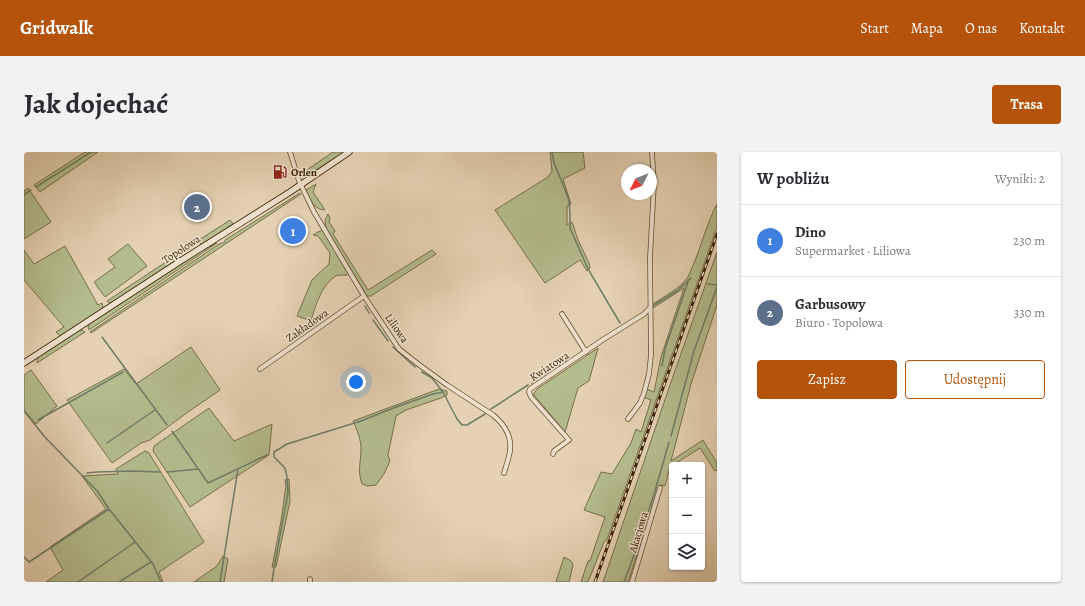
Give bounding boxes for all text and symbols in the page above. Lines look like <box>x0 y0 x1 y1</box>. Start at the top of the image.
text: Gridwalk <box>20 15 93 41</box>
text: Start <box>860 19 889 38</box>
text: Mapa <box>911 19 943 38</box>
text: O nas <box>965 19 997 38</box>
text: Kontakt <box>1019 19 1065 38</box>
text: Jak dojechać <box>24 85 168 123</box>
button: Trasa <box>992 85 1061 124</box>
fuel station icon: Orlen <box>272 164 288 180</box>
north arrow <box>621 164 657 200</box>
place label: Orlen <box>291 165 317 180</box>
text: W pobliżu <box>757 167 829 190</box>
text: Wyniki: 2 <box>995 170 1045 187</box>
pin: 2 <box>184 192 210 222</box>
pin: 1 <box>280 216 306 246</box>
text: Dino <box>795 222 826 242</box>
street label: Topolowa <box>159 231 204 267</box>
text: 1 <box>768 232 772 249</box>
text: 230 m <box>1013 232 1045 249</box>
text: Supermarket · Liliowa <box>795 242 911 259</box>
text: Garbusowy <box>795 294 866 314</box>
text: 2 <box>767 304 773 321</box>
text: 330 m <box>1014 304 1045 321</box>
street label: Zakładowa <box>283 305 332 346</box>
street label: Liliowa <box>381 311 413 347</box>
text: Biuro · Topolowa <box>795 314 883 331</box>
street label: Kwiatowa <box>527 348 573 385</box>
button: Zapisz <box>757 360 897 399</box>
button: Udostępnij <box>905 360 1045 399</box>
your location <box>346 372 366 392</box>
map controls <box>669 462 705 570</box>
button: + <box>669 462 705 498</box>
button: − <box>669 498 705 534</box>
street label: Akacjowa <box>625 509 652 555</box>
button: layers <box>669 534 705 570</box>

